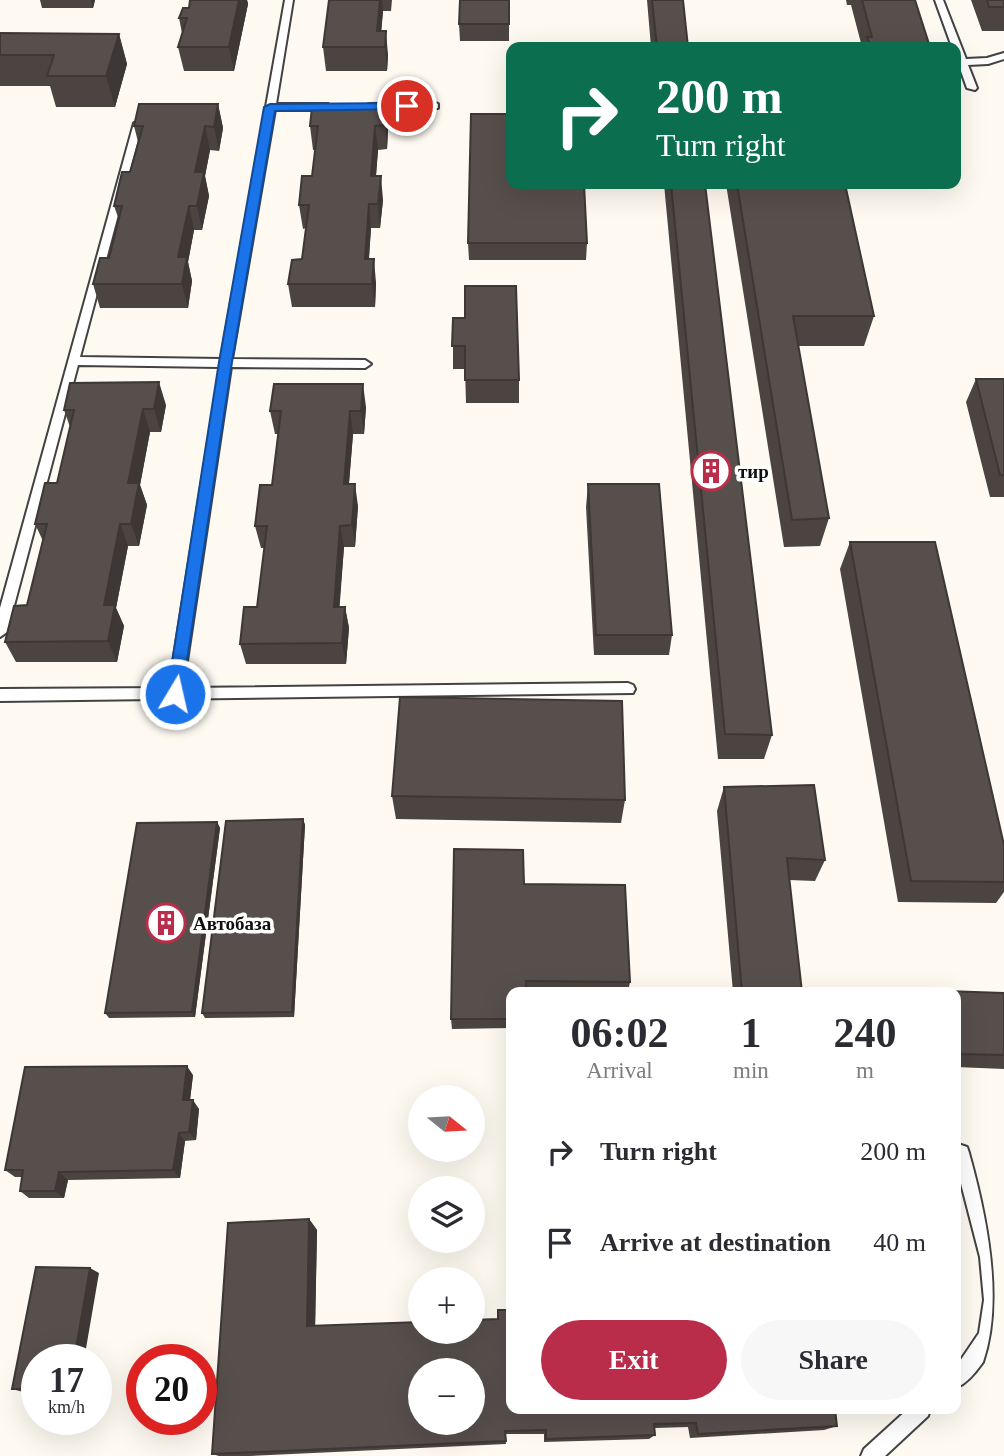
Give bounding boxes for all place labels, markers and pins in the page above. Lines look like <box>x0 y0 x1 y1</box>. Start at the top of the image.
pin <box>377 76 437 136</box>
building icon: тир <box>690 450 732 492</box>
place label: тир <box>738 461 769 482</box>
building icon: Автобаза <box>145 902 187 944</box>
place label: Автобаза <box>193 913 272 934</box>

